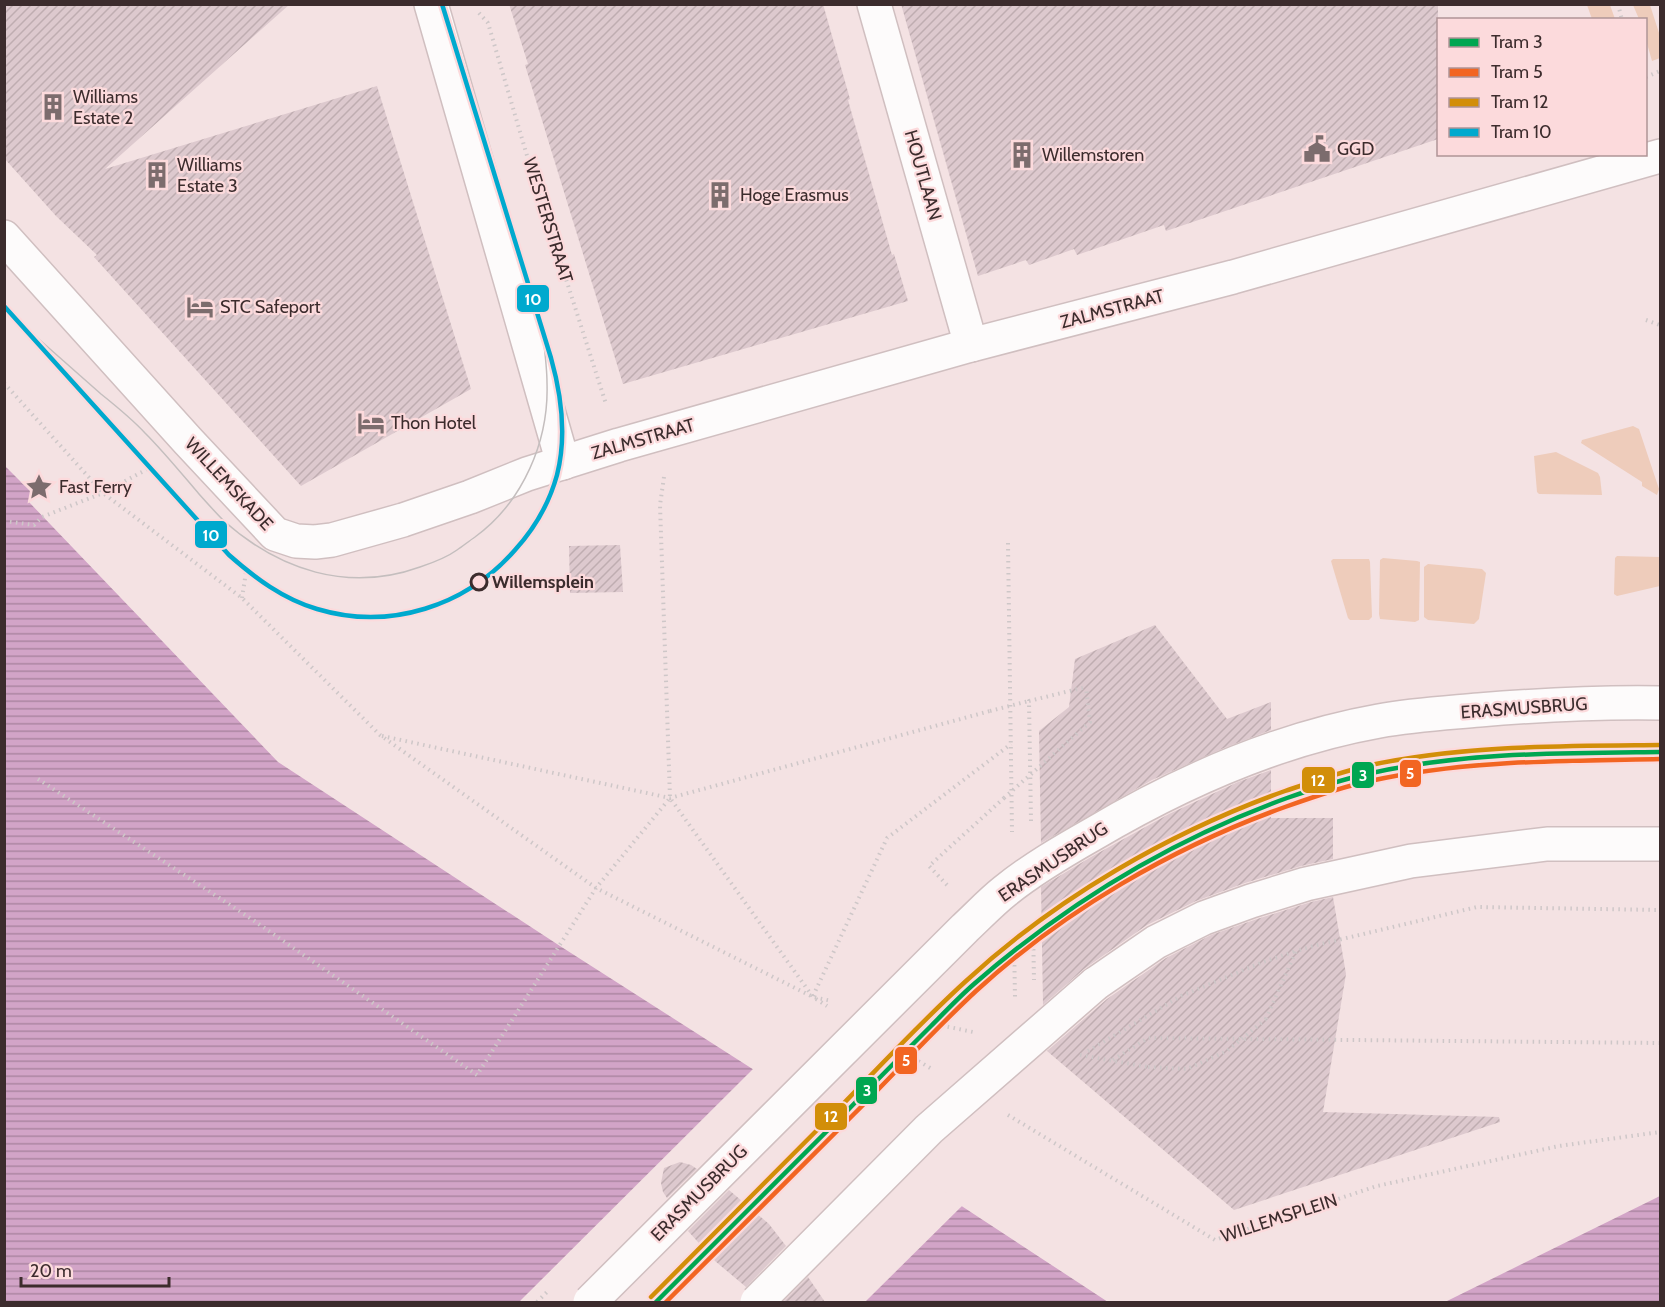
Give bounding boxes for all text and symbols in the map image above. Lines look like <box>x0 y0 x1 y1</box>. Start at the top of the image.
legend <box>1437 18 1647 156</box>
text: Tram 3 <box>1491 31 1543 53</box>
text: Tram 5 <box>1491 61 1543 83</box>
place label: Williams Estate 2 <box>73 86 138 129</box>
text: Tram 12 <box>1491 91 1548 113</box>
building icon: Williams Estate 2 <box>38 92 68 122</box>
text: Tram 10 <box>1491 121 1551 143</box>
street label: HOUTLAAN <box>900 127 946 223</box>
public building icon: GGD <box>1302 134 1332 164</box>
place label: GGD <box>1337 138 1374 160</box>
building icon: Willemstoren <box>1007 140 1037 170</box>
place label: Willemstoren <box>1042 144 1144 166</box>
place label: Williams Estate 3 <box>177 154 242 197</box>
street label: WESTERSTRAAT <box>519 155 578 286</box>
building icon: Williams Estate 3 <box>142 160 172 190</box>
building icon: Hoge Erasmus <box>705 180 735 210</box>
place label: Hoge Erasmus <box>740 184 849 206</box>
line badge: 10 <box>516 284 550 313</box>
street label: ZALMSTRAAT <box>1058 285 1167 333</box>
text: 10 <box>524 290 542 309</box>
hotel icon: STC Safeport <box>185 292 215 322</box>
place label: STC Safeport <box>220 296 321 318</box>
hotel icon: Thon Hotel <box>356 408 386 438</box>
place label: Thon Hotel <box>391 412 477 434</box>
street label: ZALMSTRAAT <box>589 414 698 464</box>
street label: WILLEMSKADE <box>180 433 278 535</box>
place icon: Fast Ferry <box>24 472 54 502</box>
place label: Fast Ferry <box>59 476 132 498</box>
line badge: 10 <box>194 520 228 549</box>
text: 10 <box>202 526 220 545</box>
place label: Willemsplein <box>492 571 594 593</box>
marker: Willemsplein <box>470 573 488 591</box>
street label: ERASMUSBRUG <box>1460 693 1588 723</box>
line badge: 5 <box>1399 759 1422 788</box>
line badge: 3 <box>1351 761 1375 789</box>
text: 5 <box>1406 764 1414 783</box>
line badge: 12 <box>1301 766 1336 794</box>
text: 3 <box>1359 766 1367 785</box>
text: 12 <box>1311 771 1325 790</box>
street label: ERASMUSBRUG <box>994 817 1112 907</box>
line badge: 5 <box>894 1046 918 1075</box>
text: 5 <box>902 1051 910 1070</box>
line badge: 3 <box>855 1076 878 1105</box>
text: 3 <box>863 1081 871 1100</box>
line badge: 12 <box>814 1102 848 1131</box>
text: 12 <box>824 1107 838 1126</box>
street label: ERASMUSBRUG <box>646 1140 752 1246</box>
street label: WILLEMSPLEIN <box>1218 1189 1340 1247</box>
scale bar <box>21 1250 170 1288</box>
text: 20 m <box>30 1260 72 1282</box>

